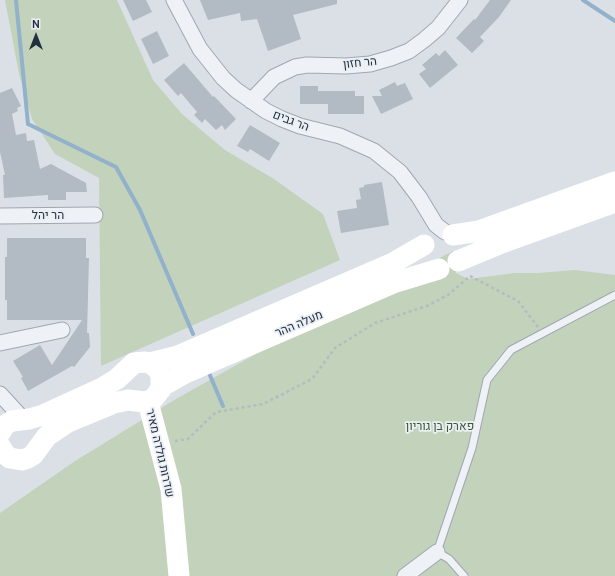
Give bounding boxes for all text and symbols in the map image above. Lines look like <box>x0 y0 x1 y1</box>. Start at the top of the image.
north arrow <box>16 16 56 56</box>
text: N <box>32 17 40 31</box>
street label: הר חזון <box>342 54 378 72</box>
street label: הר גבים <box>271 107 311 135</box>
street label: הר יהל <box>32 208 64 222</box>
street label: מעלה ההר <box>273 308 325 340</box>
street label: שדרות גולדה מאיר <box>143 407 177 499</box>
park label: פארק בן גוריון <box>406 419 474 433</box>

